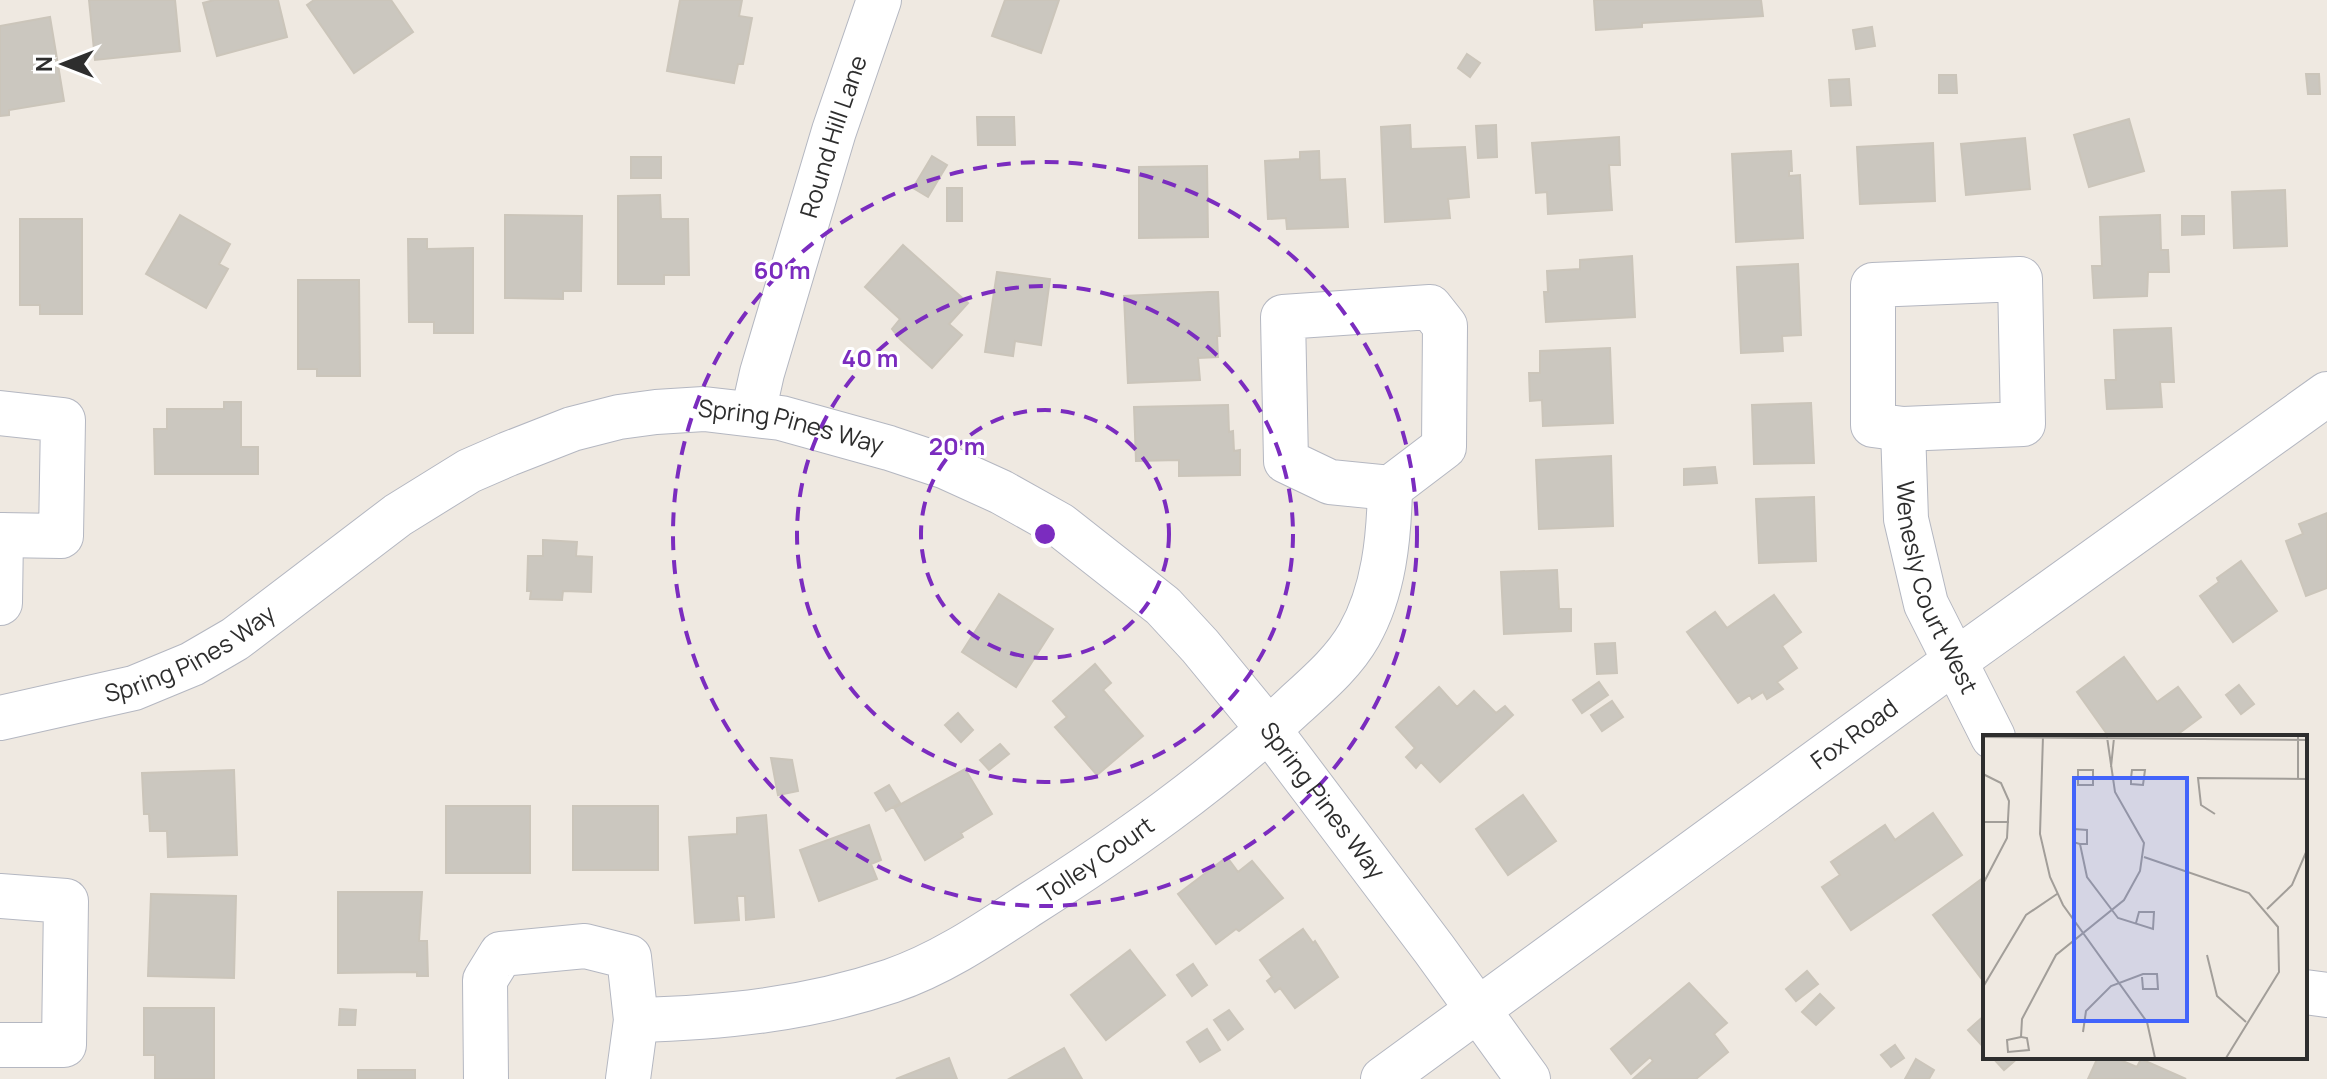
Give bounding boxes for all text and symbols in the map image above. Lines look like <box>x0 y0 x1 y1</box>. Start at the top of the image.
north arrow <box>24 24 104 104</box>
street label: Round Hill Lane <box>791 51 874 221</box>
text: N <box>29 56 59 72</box>
text: 60 m <box>753 253 811 286</box>
text: 40 m <box>842 341 898 374</box>
street label: Spring Pines Way <box>696 390 888 461</box>
text: 20 m <box>929 429 985 462</box>
street label: Wenesly Court West <box>1890 480 1987 699</box>
centre of rings <box>1031 520 1059 548</box>
street label: Spring Pines Way <box>101 596 281 709</box>
street label: Fox Road <box>1803 690 1904 776</box>
street label: Spring Pines Way <box>1254 715 1394 886</box>
inset map <box>1983 735 2307 1059</box>
street label: Tolley Court <box>1031 808 1160 910</box>

